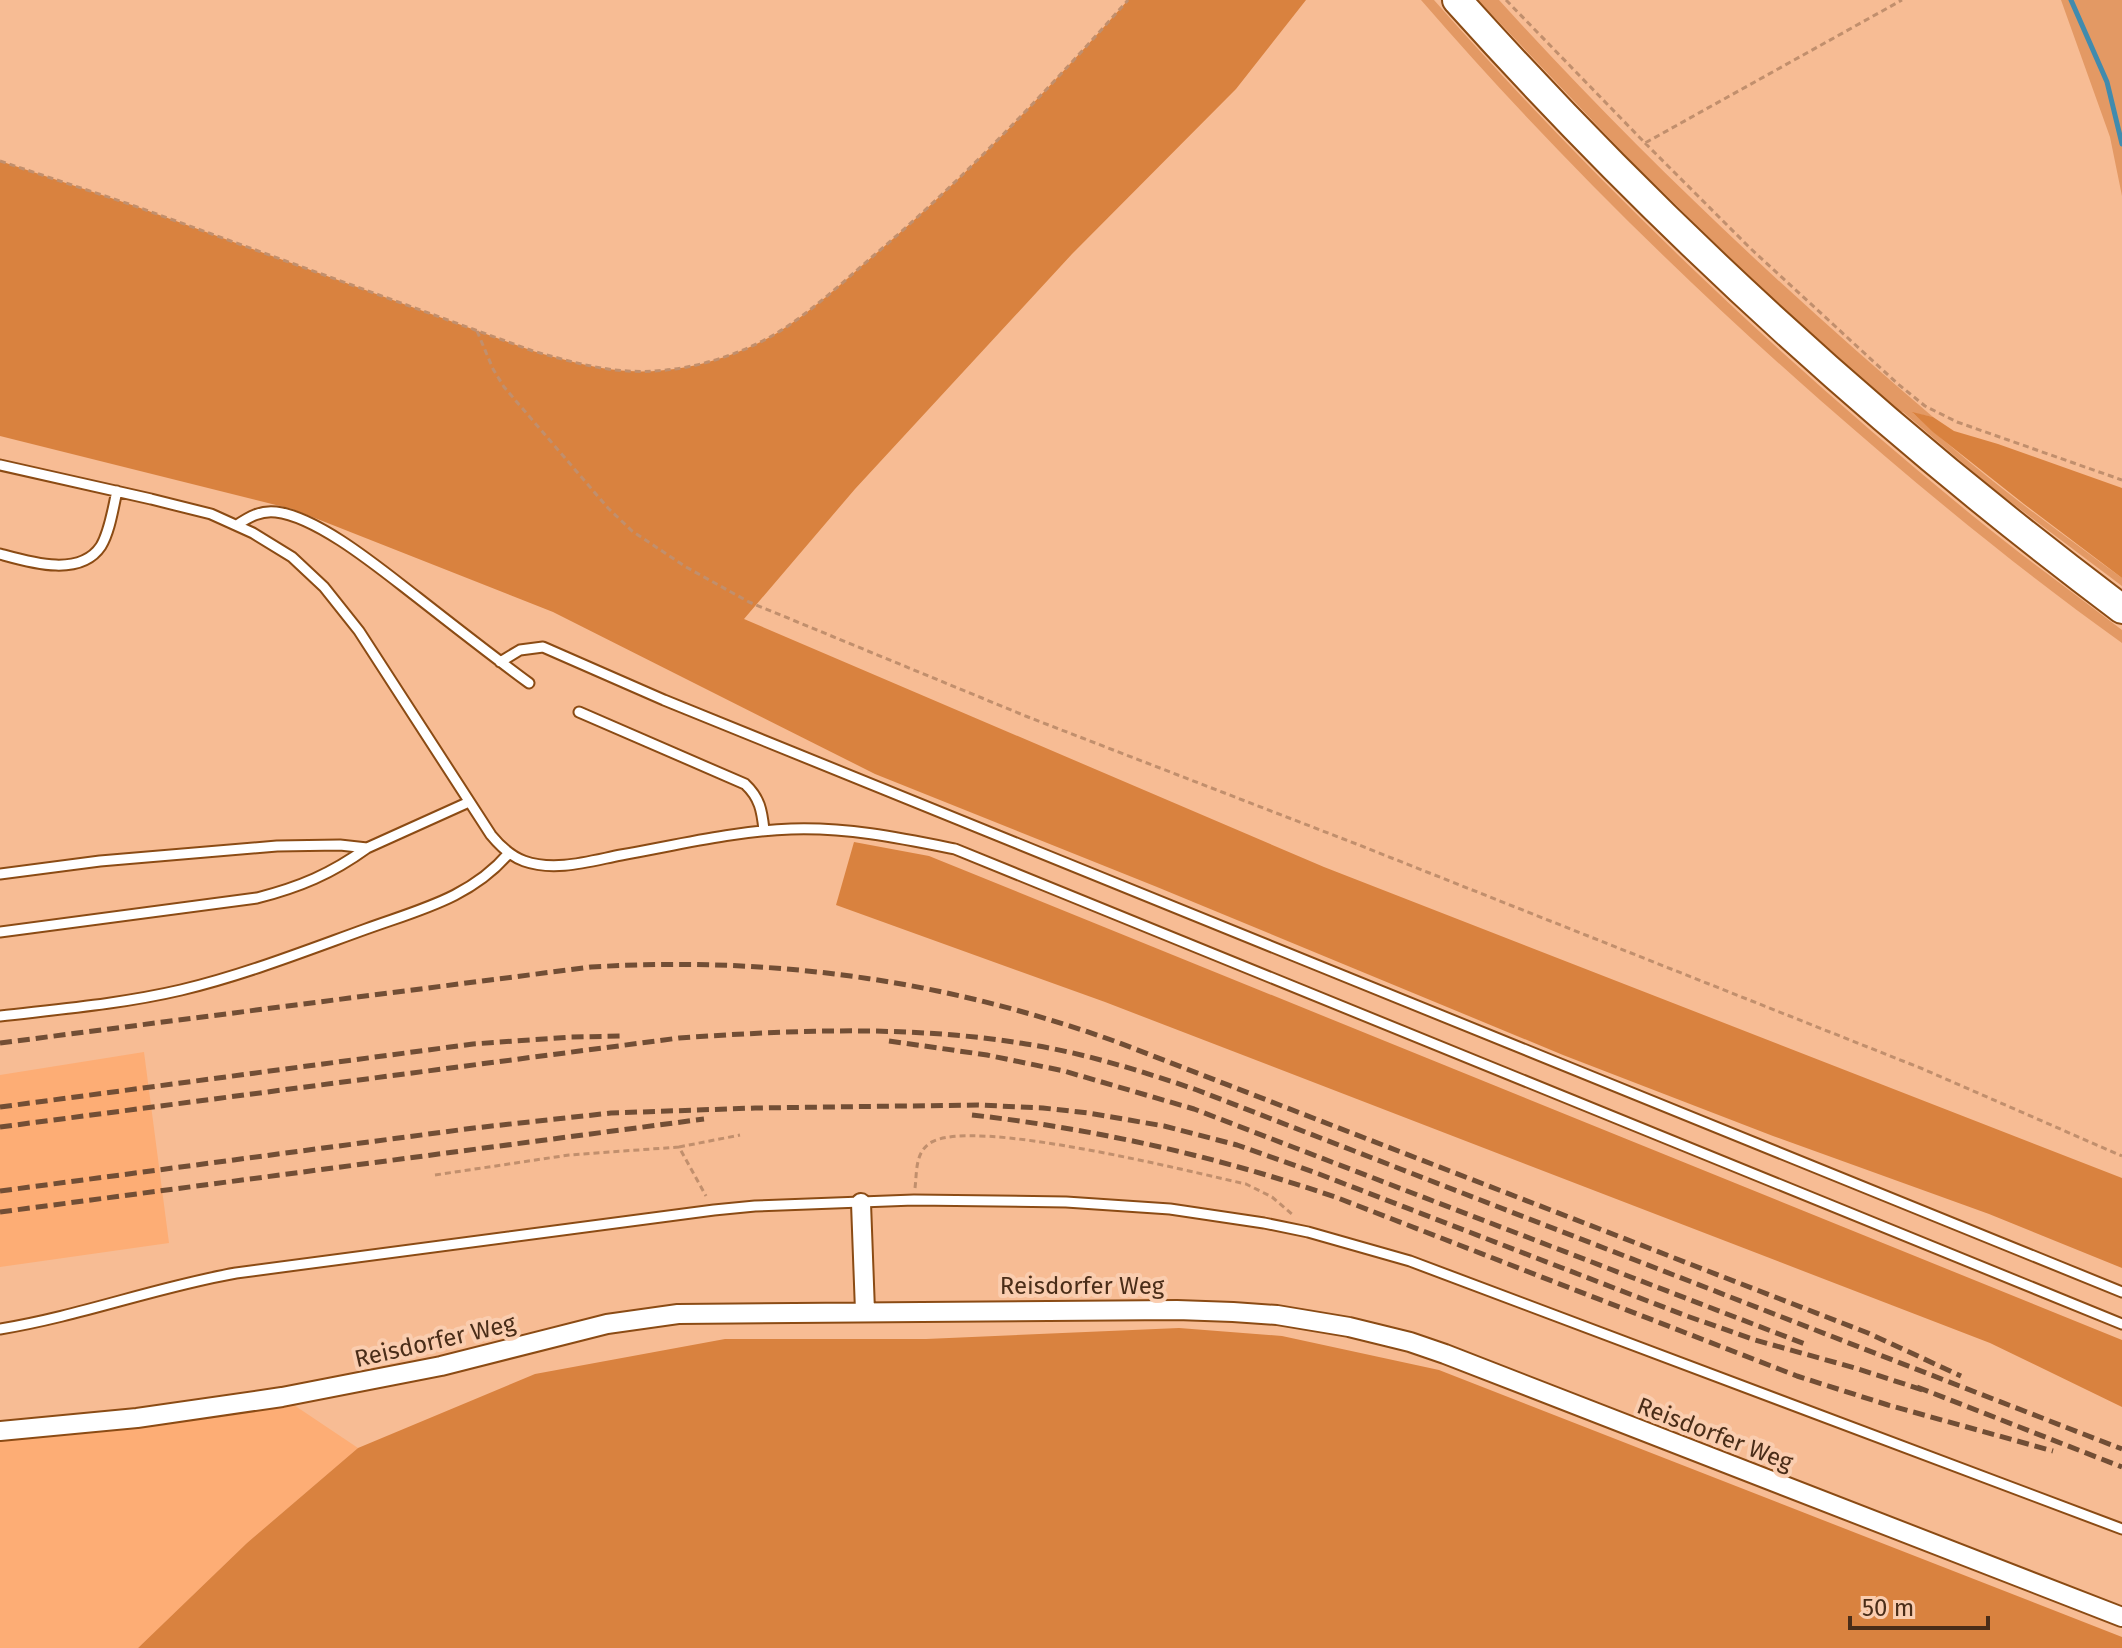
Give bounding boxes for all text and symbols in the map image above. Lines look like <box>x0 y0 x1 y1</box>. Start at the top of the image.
street label: Reisdorfer Weg <box>1000 1272 1165 1300</box>
street label: Reisdorfer Weg <box>352 1309 519 1373</box>
street label: Reisdorfer Weg <box>1633 1391 1797 1477</box>
scale bar <box>1850 1580 1988 1630</box>
text: 50 m <box>1862 1594 1914 1622</box>

